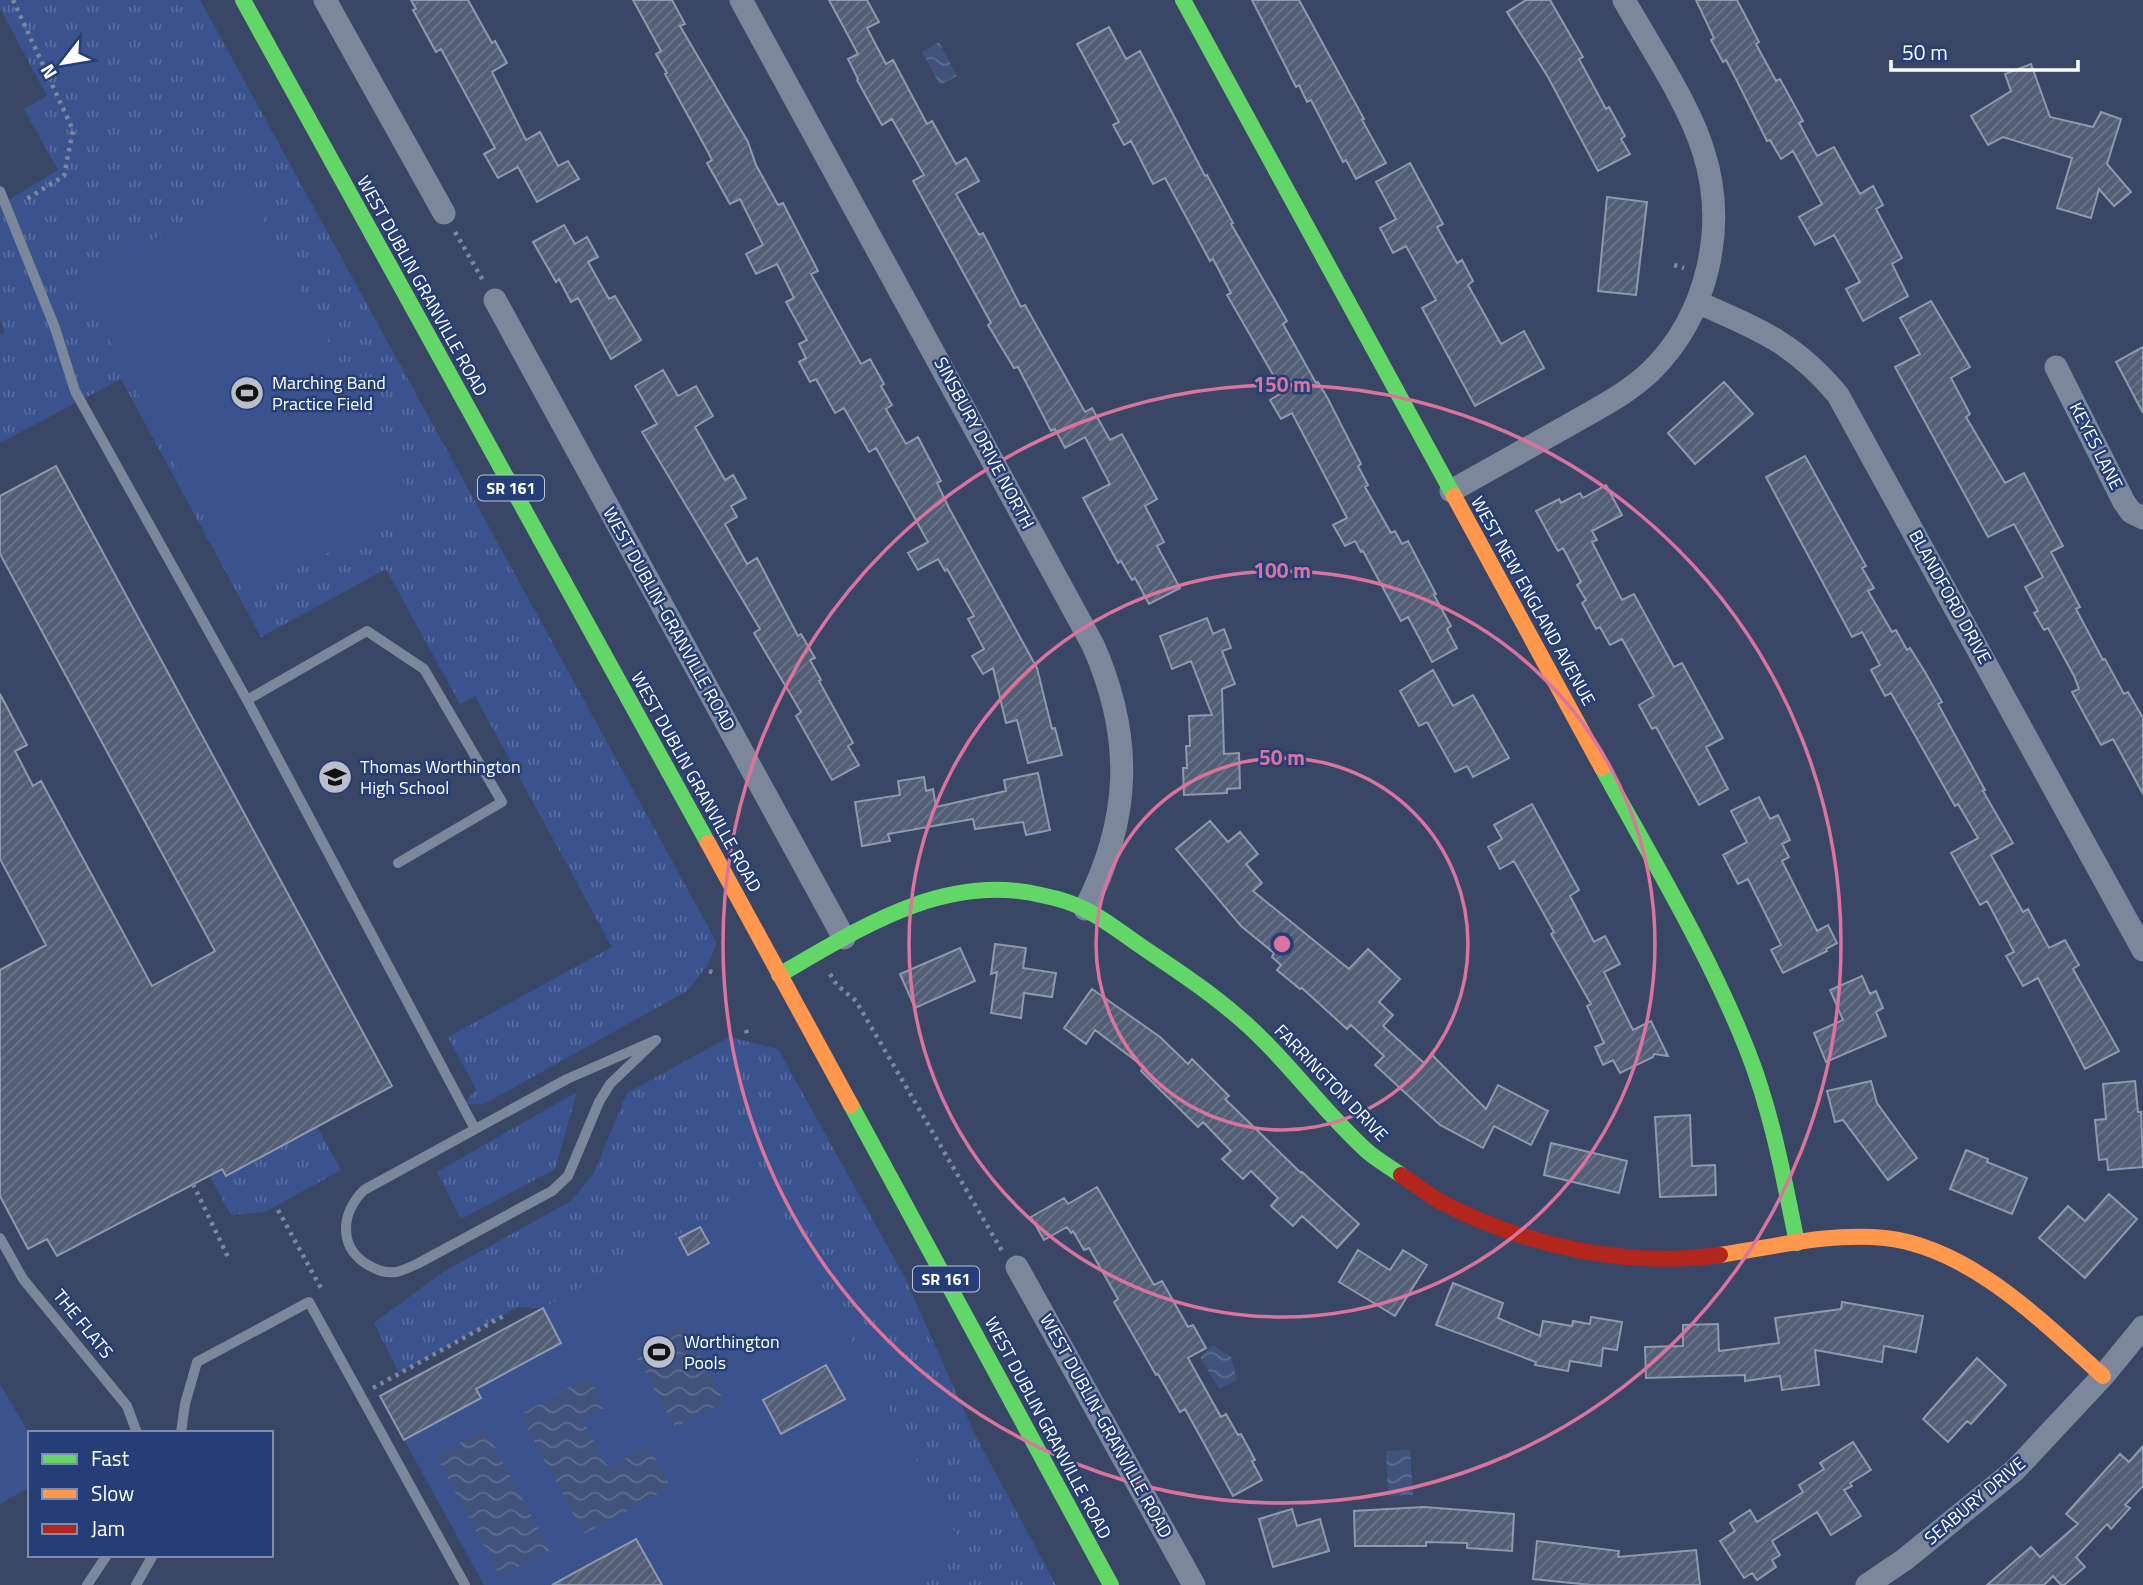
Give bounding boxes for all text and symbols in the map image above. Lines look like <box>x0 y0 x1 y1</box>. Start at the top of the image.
north arrow <box>28 28 98 98</box>
scale bar <box>1891 28 2078 72</box>
text: 50 m <box>1902 36 1948 68</box>
text: N <box>32 59 64 85</box>
street label: WEST DUBLIN GRANVILLE ROAD <box>350 170 495 401</box>
street label: SINSBURY DRIVE NORTH <box>928 352 1041 534</box>
text: 150 m <box>1253 368 1311 400</box>
place label: Marching Band Practice Field <box>272 369 386 417</box>
sports icon: Marching Band Practice Field <box>228 374 266 412</box>
street label: KEYES LANE <box>2063 397 2130 494</box>
road number: SR 161 <box>478 475 544 500</box>
street label: WEST NEW ENGLAND AVENUE <box>1464 491 1602 710</box>
street label: WEST DUBLIN-GRANVILLE ROAD <box>596 502 742 736</box>
street label: BLANDFORD DRIVE <box>1902 525 1999 669</box>
text: 100 m <box>1253 554 1311 586</box>
street label: WEST DUBLIN GRANVILLE ROAD <box>624 666 769 897</box>
text: 50 m <box>1259 741 1305 773</box>
place label: Thomas Worthington High School <box>360 753 521 801</box>
school or university icon: Thomas Worthington High School <box>316 758 354 796</box>
centre of rings <box>1270 932 1294 956</box>
street label: FARRINGTON DRIVE <box>1268 1018 1395 1147</box>
road number: SR 161 <box>913 1266 979 1292</box>
street label: THE FLATS <box>47 1283 120 1364</box>
street label: WEST DUBLIN-GRANVILLE ROAD <box>1033 1309 1179 1543</box>
street label: WEST DUBLIN GRANVILLE ROAD <box>978 1312 1119 1544</box>
place label: Worthington Pools <box>684 1328 780 1376</box>
sports icon: Worthington Pools <box>640 1333 678 1371</box>
legend <box>28 1431 273 1557</box>
text: Fast <box>91 1442 130 1474</box>
street label: SEABURY DRIVE <box>1918 1450 2031 1551</box>
text: Slow <box>91 1477 134 1509</box>
text: Jam <box>91 1512 125 1544</box>

